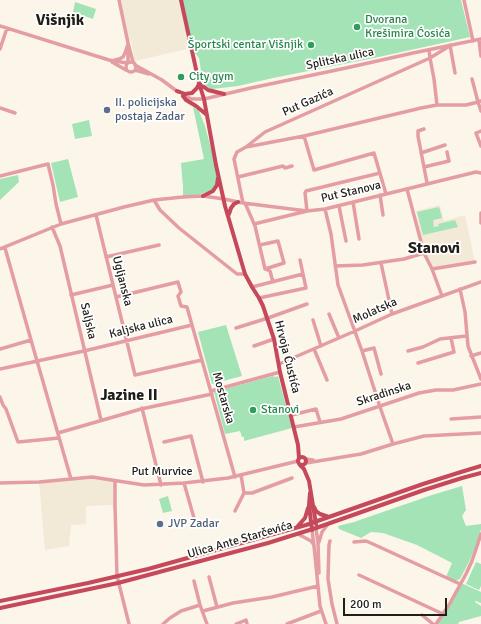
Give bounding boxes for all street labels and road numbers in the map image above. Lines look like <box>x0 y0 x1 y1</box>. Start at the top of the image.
street label: Splitska ulica <box>305 45 375 73</box>
street label: Put Gazića <box>280 84 336 120</box>
street label: Put Stanova <box>320 178 382 206</box>
street label: Ugljanska <box>109 254 135 308</box>
street label: Molatska <box>351 295 399 327</box>
street label: Saljska <box>77 301 99 341</box>
street label: Kaljska ulica <box>108 312 174 342</box>
street label: Hrvoja Ćustića <box>271 319 303 395</box>
street label: Mostarska <box>209 370 237 426</box>
street label: Skradinska <box>355 378 413 410</box>
street label: Put Murvice <box>131 465 193 479</box>
street label: Ulica Ante Starčevića <box>186 518 294 562</box>

